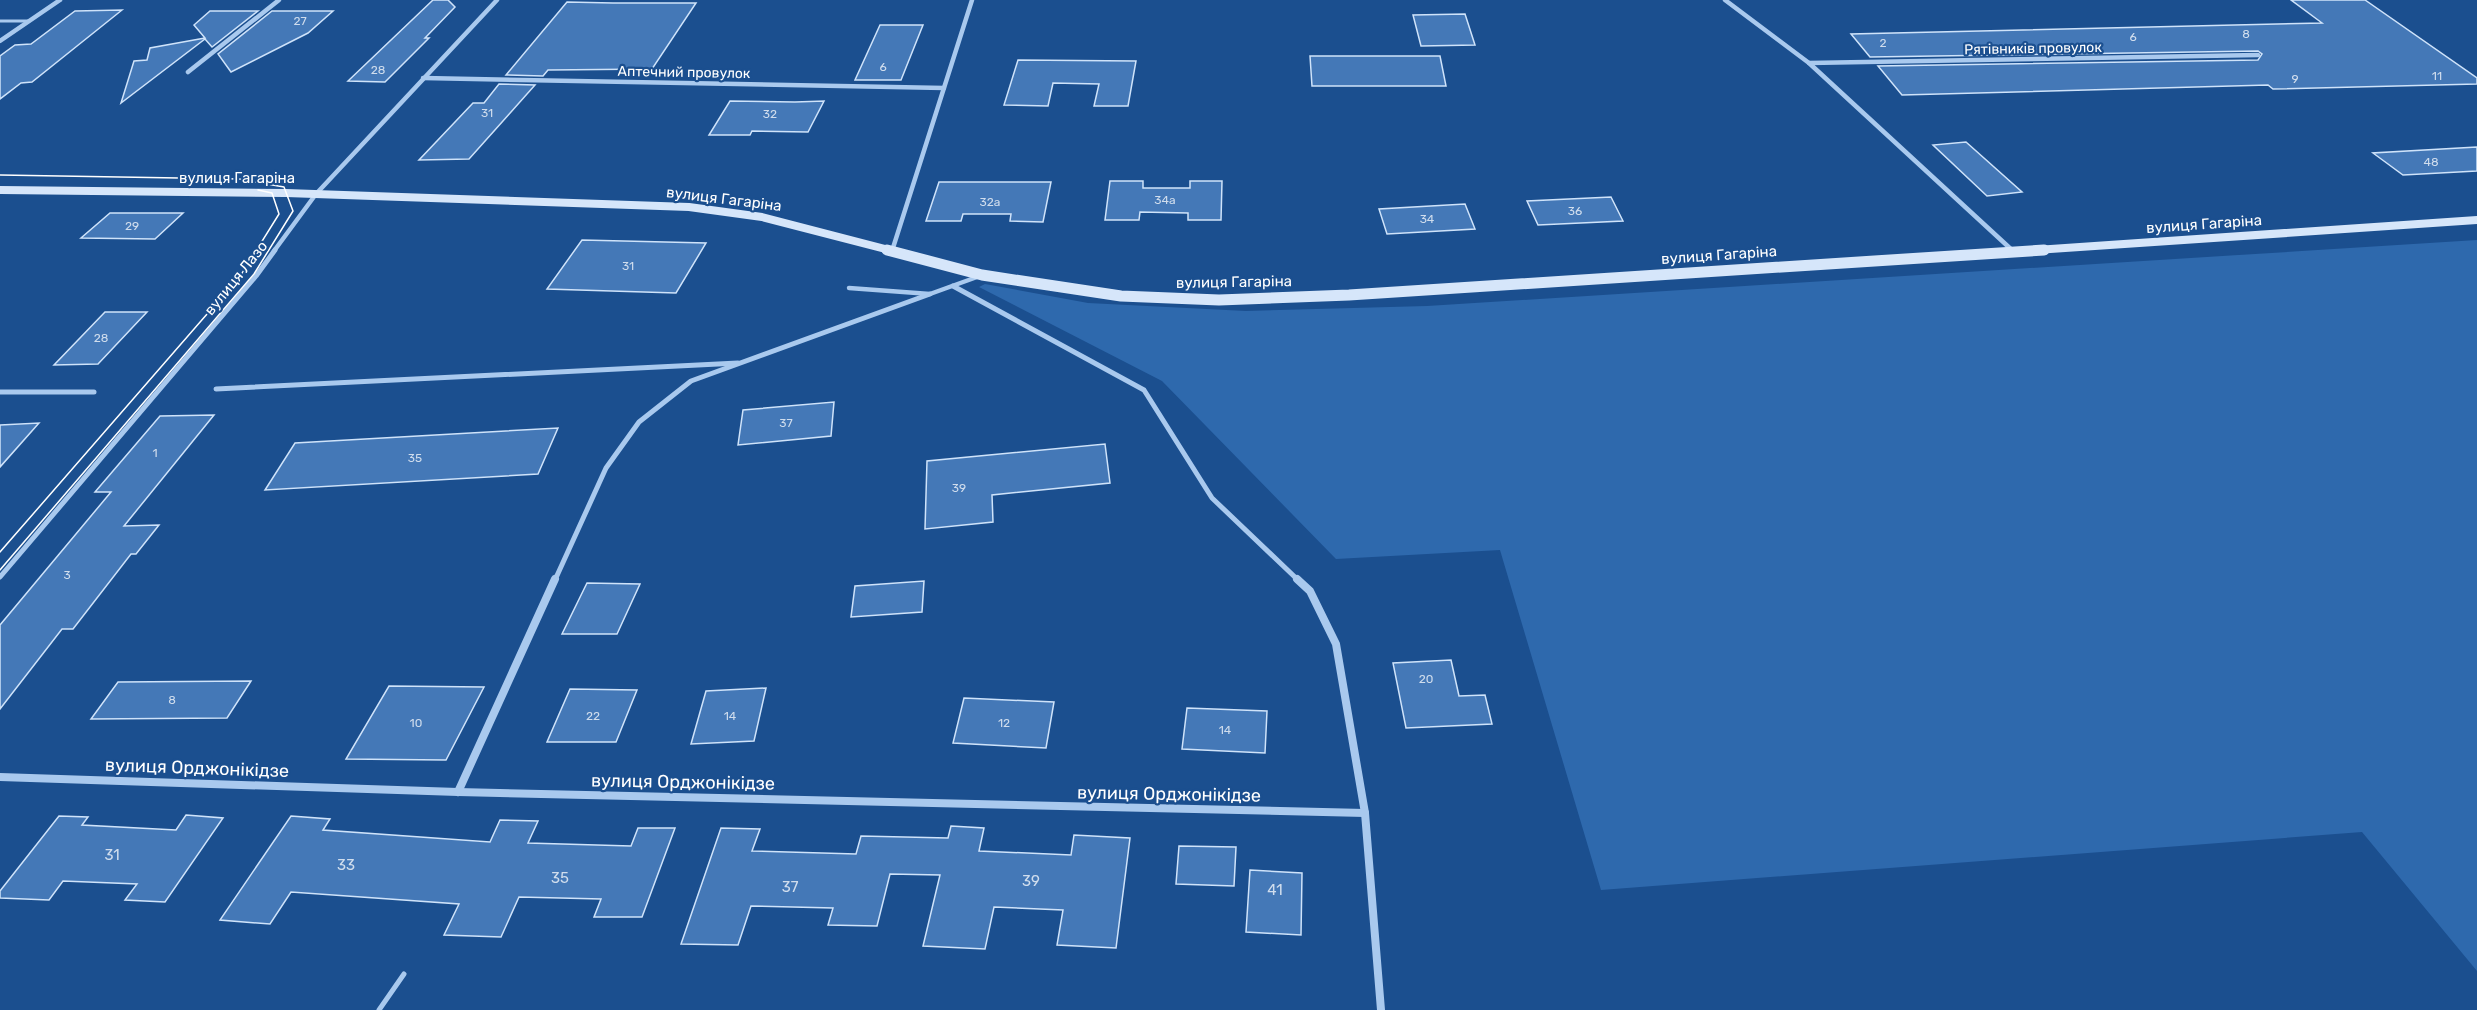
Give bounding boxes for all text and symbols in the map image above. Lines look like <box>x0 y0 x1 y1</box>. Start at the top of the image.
house number: 27 <box>293 14 307 28</box>
house number: 8 <box>2242 27 2250 41</box>
house number: 6 <box>2129 30 2137 44</box>
house number: 2 <box>1879 36 1887 50</box>
street label: Рятівників провулок <box>1964 39 2102 58</box>
house number: 6 <box>879 60 887 74</box>
house number: 28 <box>371 63 385 77</box>
street label: Аптечний провулок <box>617 63 751 82</box>
house number: 11 <box>2432 69 2442 83</box>
house number: 9 <box>2291 72 2299 86</box>
house number: 31 <box>481 106 493 120</box>
house number: 32 <box>763 107 777 121</box>
house number: 48 <box>2423 155 2439 169</box>
street label: вулиця Гагаріна <box>179 169 295 187</box>
street label: вулиця Гагаріна <box>665 183 783 215</box>
house number: 34а <box>1154 193 1176 207</box>
house number: 32а <box>980 195 1000 209</box>
house number: 36 <box>1568 204 1582 218</box>
street label: вулиця Гагаріна <box>2146 211 2262 237</box>
house number: 34 <box>1420 212 1435 226</box>
house number: 29 <box>125 219 139 233</box>
street label: вулиця Лазо <box>201 237 271 319</box>
street label: вулиця Гагаріна <box>1661 242 1777 268</box>
house number: 31 <box>622 259 634 273</box>
street label: вулиця Гагаріна <box>1176 272 1292 292</box>
house number: 28 <box>94 331 108 345</box>
house number: 37 <box>779 416 793 430</box>
house number: 1 <box>152 446 158 460</box>
house number: 35 <box>408 451 422 465</box>
house number: 39 <box>952 481 966 495</box>
house number: 3 <box>63 568 71 582</box>
house number: 20 <box>1419 672 1433 686</box>
house number: 8 <box>168 693 176 707</box>
house number: 22 <box>586 709 600 723</box>
house number: 14 <box>724 709 737 723</box>
house number: 10 <box>410 716 422 730</box>
house number: 12 <box>998 716 1010 730</box>
house number: 14 <box>1219 723 1232 737</box>
street label: вулиця Орджонікідзе <box>105 754 289 782</box>
street label: вулиця Орджонікідзе <box>591 769 775 795</box>
street label: вулиця Орджонікідзе <box>1077 781 1261 807</box>
house number: 31 <box>104 846 120 864</box>
house number: 33 <box>337 856 355 874</box>
house number: 35 <box>551 869 569 887</box>
house number: 39 <box>1022 872 1040 890</box>
house number: 37 <box>782 878 799 896</box>
house number: 41 <box>1267 881 1283 899</box>

